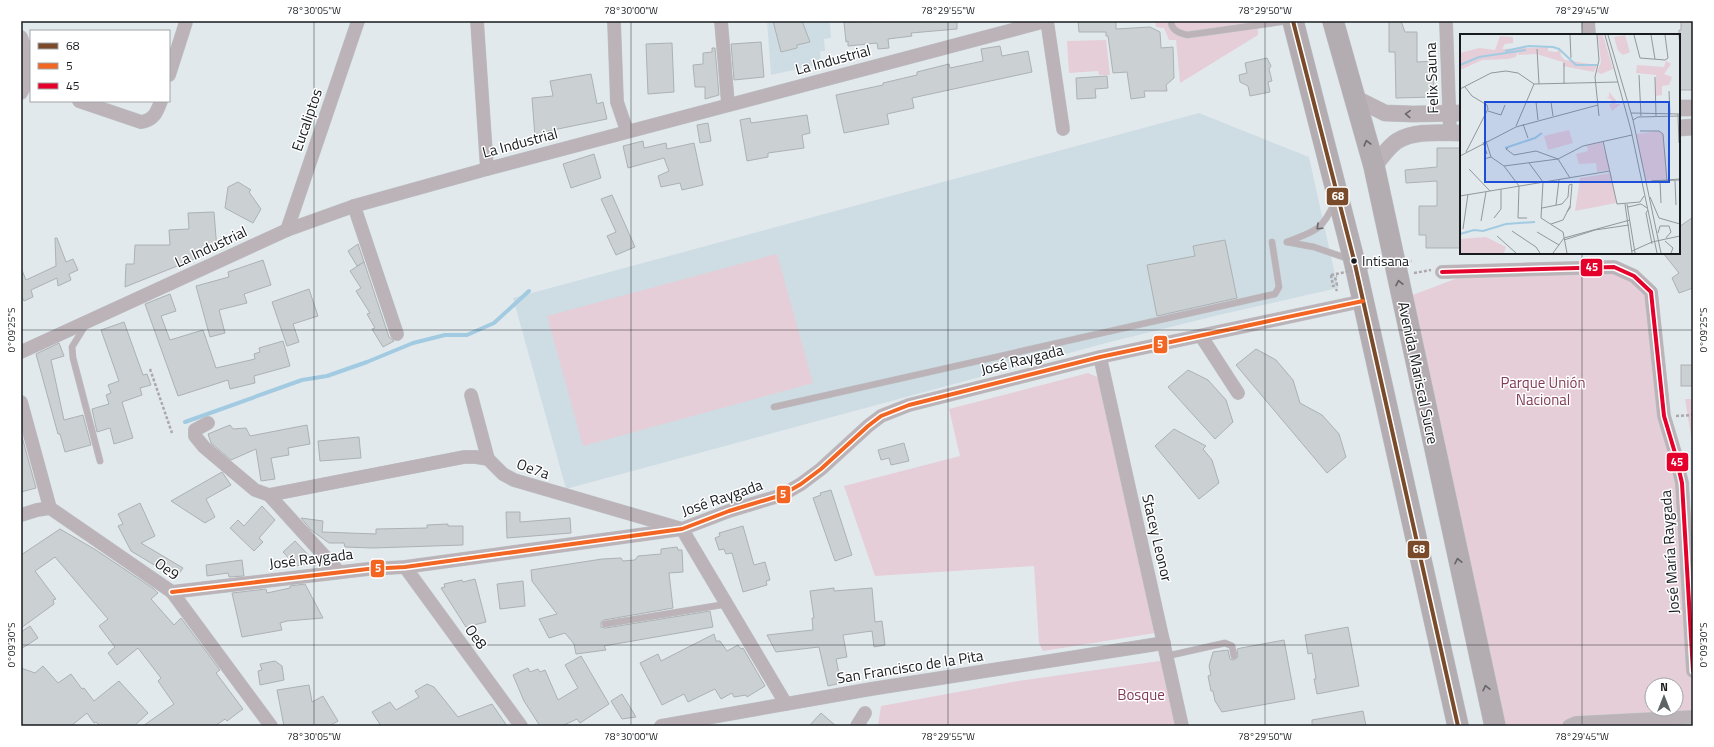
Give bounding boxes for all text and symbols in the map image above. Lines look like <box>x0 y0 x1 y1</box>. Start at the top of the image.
text: 78°30'05"W <box>287 3 341 18</box>
text: 78°30'00"W <box>604 3 658 18</box>
text: 78°29'55"W <box>921 3 975 18</box>
text: 78°29'50"W <box>1238 3 1292 18</box>
text: 78°29'45"W <box>1555 3 1609 18</box>
legend <box>30 30 170 102</box>
inset map <box>1460 34 1680 254</box>
text: 68 <box>66 36 80 55</box>
street label: La Industrial <box>793 38 873 81</box>
street label: Felix Sauna <box>1419 42 1444 114</box>
text: 5 <box>66 56 73 75</box>
text: 45 <box>66 76 80 95</box>
street label: Eucaliptos <box>285 85 328 154</box>
one-way arrow <box>1405 110 1411 118</box>
street label: La Industrial <box>480 121 560 164</box>
one-way arrow <box>1363 140 1372 147</box>
line badge: 68 <box>1326 187 1349 206</box>
text: 68 <box>1332 188 1344 204</box>
street label: La Industrial <box>171 220 251 273</box>
one-way arrow <box>1316 222 1324 230</box>
place label: Intisana <box>1362 250 1409 271</box>
marker: Intisana <box>1349 256 1359 266</box>
line badge: 45 <box>1580 258 1603 277</box>
text: 45 <box>1586 259 1598 275</box>
one-way arrow <box>1395 280 1403 286</box>
street label: Avenida Mariscal Sucre <box>1392 300 1445 446</box>
text: 0°09'25"S <box>4 308 19 352</box>
text: 0°09'25"S <box>1696 308 1711 352</box>
line badge: 5 <box>1153 335 1168 354</box>
text: 5 <box>1157 336 1163 352</box>
street label: José Raygada <box>978 338 1066 381</box>
park label: Parque Unión Nacional <box>1500 371 1586 411</box>
street label: Oe7a <box>514 452 553 485</box>
line badge: 45 <box>1666 452 1689 472</box>
text: 45 <box>1671 454 1683 470</box>
street label: José Raygada <box>678 473 766 522</box>
line badge: 5 <box>776 485 791 504</box>
text: 5 <box>780 486 786 502</box>
street label: José María Raygada <box>1654 489 1685 615</box>
street label: Stacey Leonor <box>1136 492 1179 584</box>
line badge: 68 <box>1407 540 1430 559</box>
text: 68 <box>1413 541 1425 557</box>
street label: José Raygada <box>268 542 355 575</box>
street label: Oe9 <box>150 552 185 586</box>
one-way arrow <box>1454 558 1463 564</box>
line badge: 5 <box>370 559 385 578</box>
text: 5 <box>375 560 381 576</box>
street label: Oe8 <box>459 619 493 654</box>
text: 0°09'30"S <box>4 623 19 667</box>
text: 0°09'30"S <box>1696 623 1711 667</box>
street label: San Francisco de la Pita <box>835 644 985 689</box>
north arrow <box>1644 677 1684 717</box>
text: N <box>1660 679 1668 695</box>
park label: Bosque <box>1117 683 1165 706</box>
one-way arrow <box>1482 685 1490 691</box>
text: 78°30'05"W <box>287 729 341 744</box>
text: 78°30'00"W <box>604 729 658 744</box>
text: 78°29'55"W <box>921 729 975 744</box>
text: 78°29'50"W <box>1238 729 1292 744</box>
text: 78°29'45"W <box>1555 729 1609 744</box>

